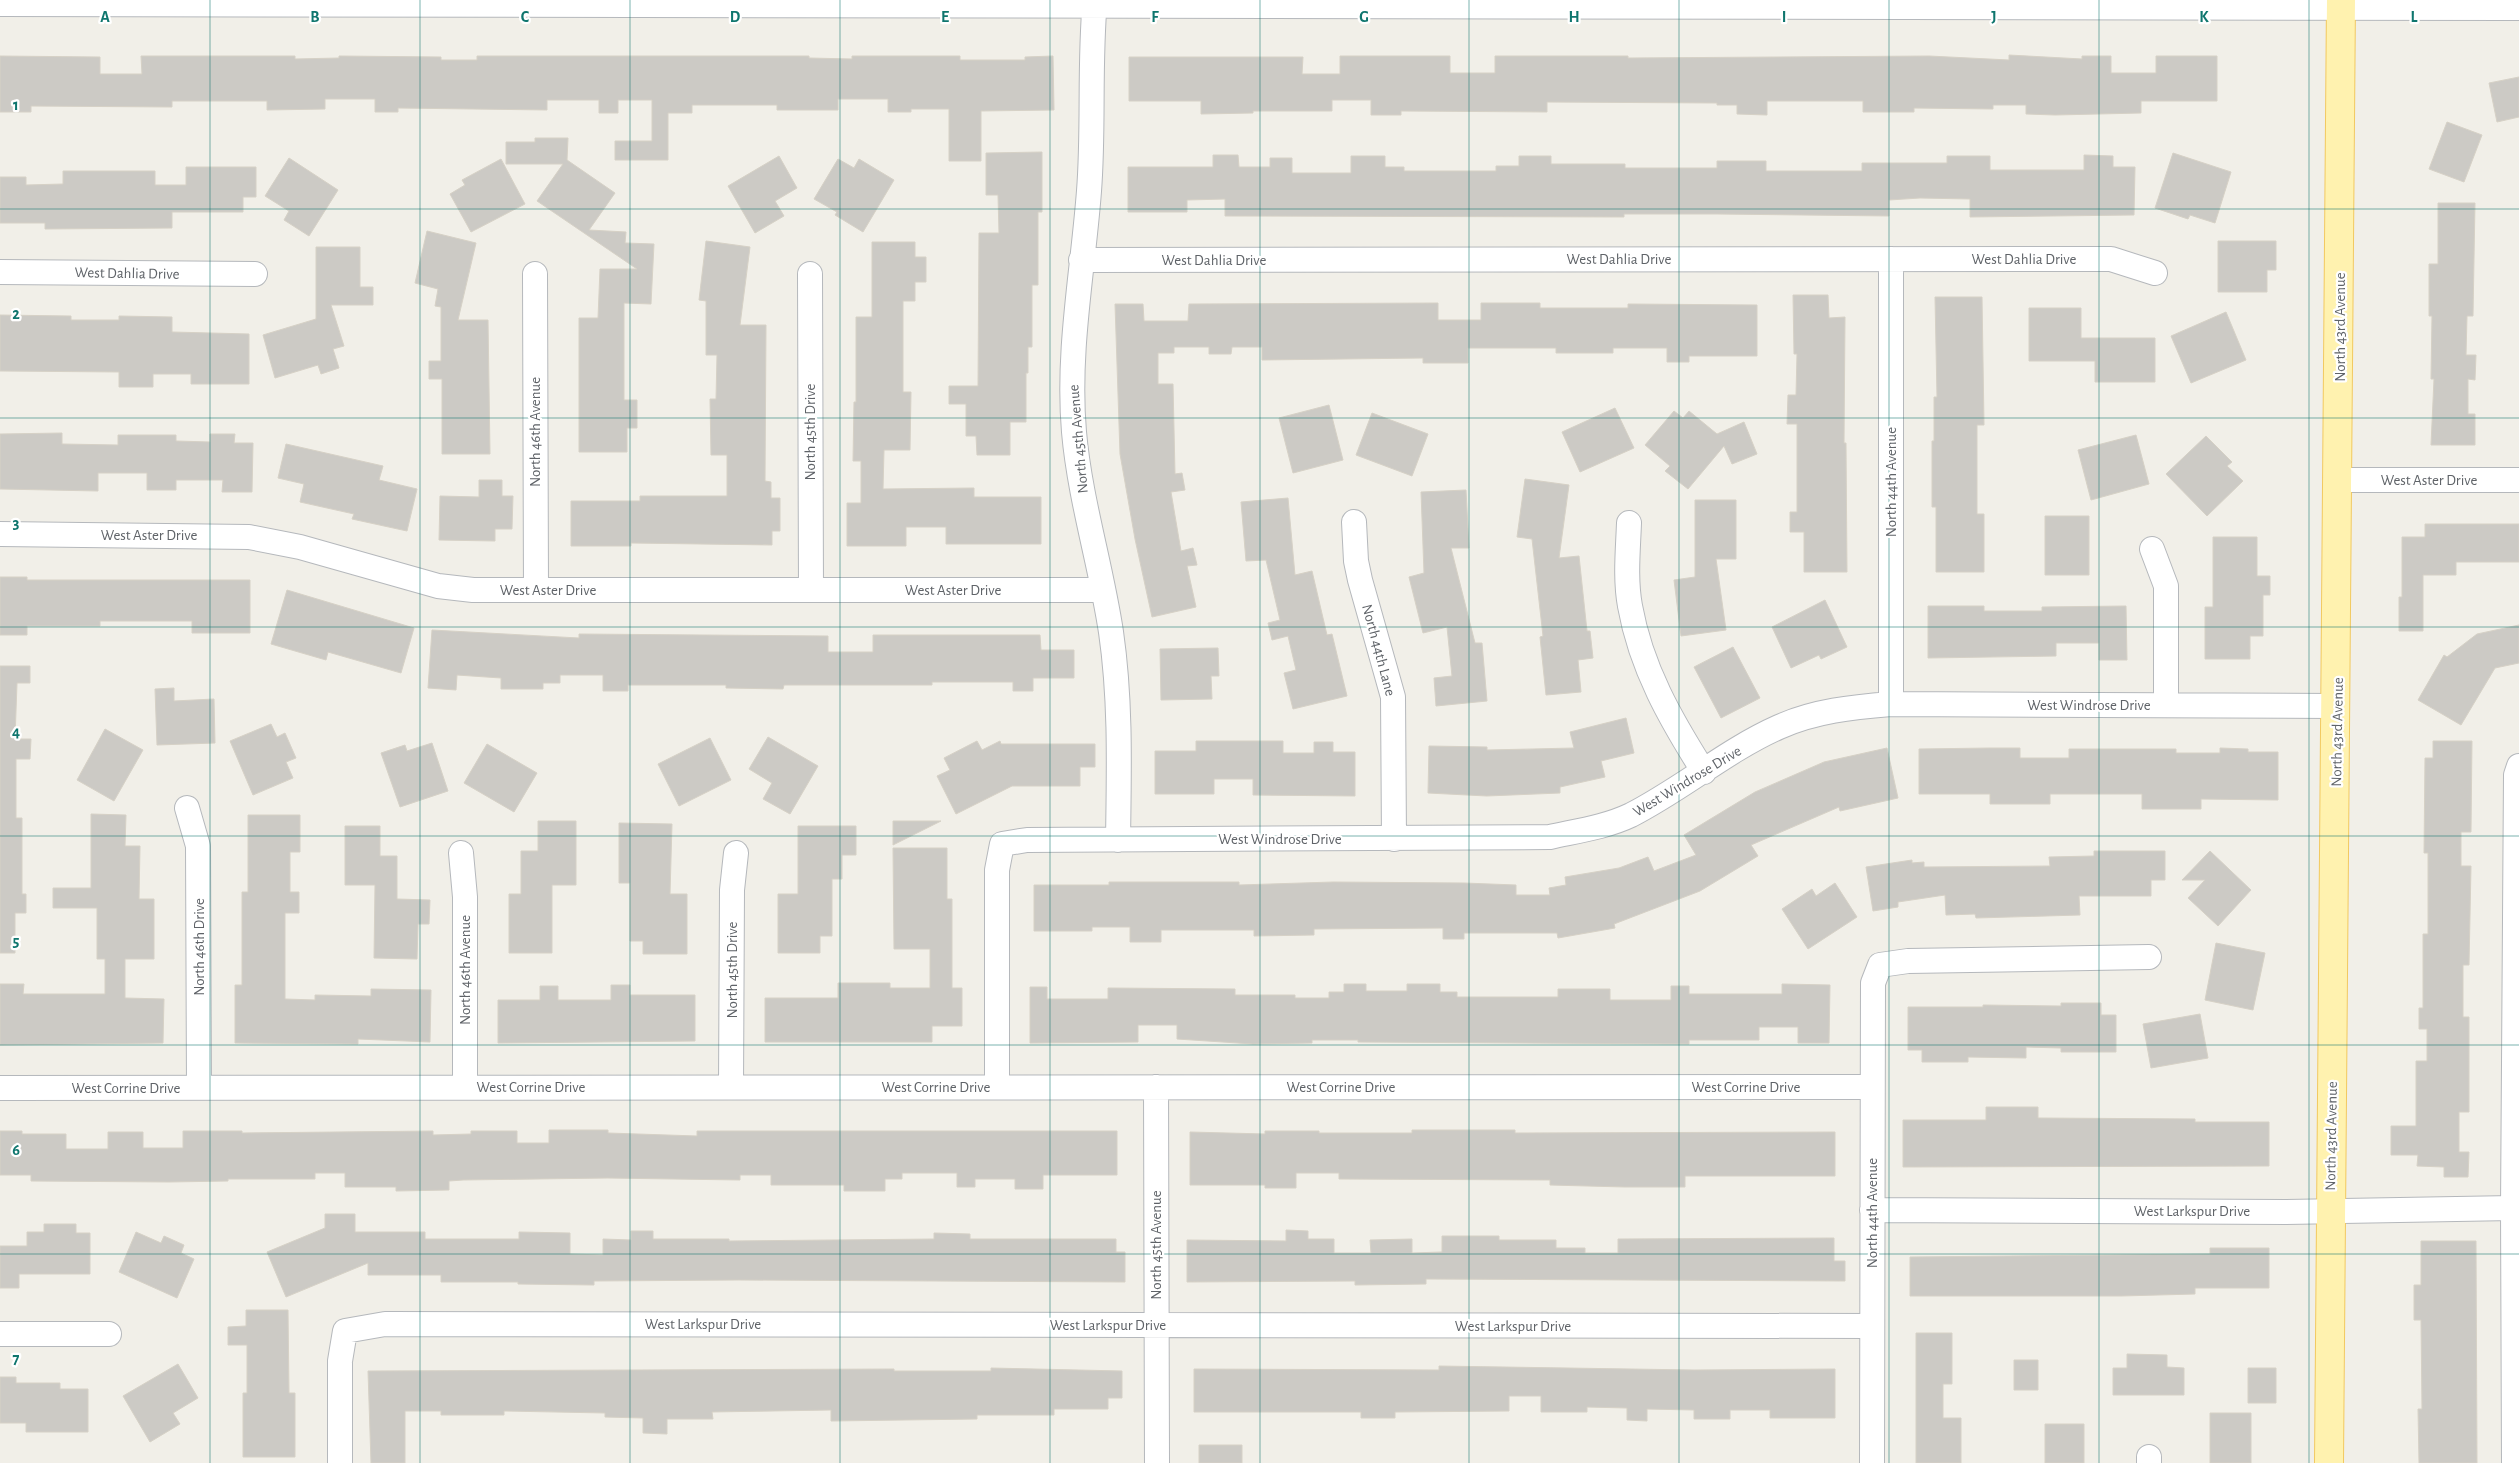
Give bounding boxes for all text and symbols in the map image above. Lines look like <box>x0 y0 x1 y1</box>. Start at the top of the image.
text: A <box>100 9 110 25</box>
text: B <box>310 9 320 25</box>
text: C <box>521 9 530 25</box>
text: D <box>730 9 741 25</box>
text: E <box>941 9 949 25</box>
text: F <box>1151 9 1159 25</box>
text: G <box>1359 9 1369 25</box>
text: H <box>1568 9 1580 25</box>
text: I <box>1782 9 1786 25</box>
text: J <box>1991 9 1997 25</box>
text: K <box>2199 9 2209 25</box>
text: L <box>2411 9 2418 25</box>
text: 1 <box>13 97 19 113</box>
street label: West Dahlia Drive <box>1567 252 1671 267</box>
street label: West Dahlia Drive <box>1972 252 2076 267</box>
street label: West Dahlia Drive <box>1162 253 1266 268</box>
street label: West Dahlia Drive <box>74 265 180 282</box>
street label: North 43rd Avenue <box>2333 272 2348 382</box>
text: 2 <box>12 306 20 322</box>
street label: North 46th Avenue <box>528 377 543 487</box>
street label: North 45th Drive <box>803 384 818 480</box>
street label: North 45th Avenue <box>1066 384 1091 494</box>
street label: North 44th Avenue <box>1884 427 1899 537</box>
street label: West Aster Drive <box>2381 473 2477 488</box>
text: 3 <box>13 515 20 531</box>
street label: West Aster Drive <box>101 528 197 543</box>
street label: West Aster Drive <box>500 583 596 598</box>
street label: West Aster Drive <box>905 583 1001 598</box>
street label: North 44th Lane <box>1359 603 1398 698</box>
street label: North 43rd Avenue <box>2329 677 2346 787</box>
street label: West Windrose Drive <box>2027 698 2151 713</box>
text: 4 <box>12 724 20 740</box>
street label: West Windrose Drive <box>1631 743 1744 820</box>
street label: West Windrose Drive <box>1218 832 1342 847</box>
street label: North 46th Drive <box>192 898 207 996</box>
street label: North 46th Avenue <box>458 915 473 1025</box>
street label: North 45th Drive <box>725 922 740 1018</box>
text: 5 <box>13 933 20 949</box>
street label: West Corrine Drive <box>477 1080 585 1095</box>
street label: West Corrine Drive <box>882 1080 990 1095</box>
street label: West Corrine Drive <box>1287 1080 1395 1095</box>
street label: West Corrine Drive <box>1692 1080 1800 1095</box>
street label: West Corrine Drive <box>72 1081 180 1096</box>
street label: North 43rd Avenue <box>2323 1081 2340 1191</box>
text: 6 <box>12 1142 20 1158</box>
street label: North 44th Avenue <box>1865 1158 1880 1268</box>
street label: North 45th Avenue <box>1149 1190 1164 1300</box>
street label: West Larkspur Drive <box>2134 1204 2250 1219</box>
street label: West Larkspur Drive <box>645 1317 761 1332</box>
street label: West Larkspur Drive <box>1050 1318 1166 1333</box>
street label: West Larkspur Drive <box>1455 1319 1571 1334</box>
text: 7 <box>13 1351 20 1367</box>

